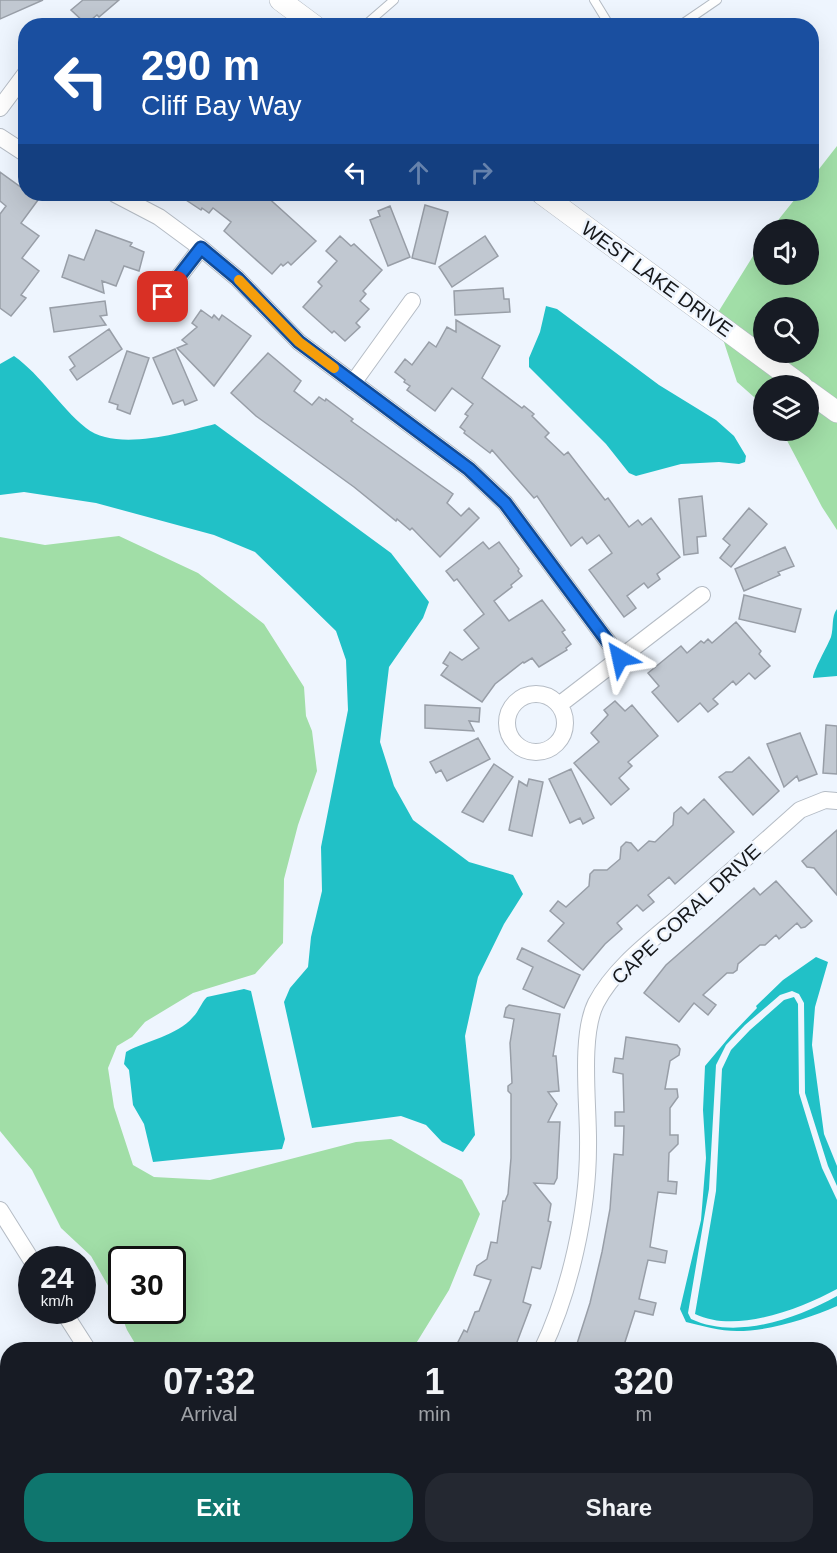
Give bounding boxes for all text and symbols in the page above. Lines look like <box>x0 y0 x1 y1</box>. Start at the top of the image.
icon: left <box>42 42 120 120</box>
text: 290 m <box>141 42 260 89</box>
text: Cliff Bay Way <box>141 91 302 121</box>
icon: left <box>339 156 372 189</box>
icon: ahead <box>402 156 435 189</box>
icon: right <box>465 156 498 189</box>
street label: WEST LAKE DRIVE <box>577 217 737 341</box>
map controls <box>753 219 819 441</box>
button: sound <box>753 219 819 285</box>
pin <box>137 271 188 322</box>
icon: arrive <box>146 280 179 313</box>
button: search <box>753 297 819 363</box>
button: layers <box>753 375 819 441</box>
position arrow <box>588 626 652 690</box>
street label: CAPE CORAL DRIVE <box>607 840 765 988</box>
speed limit sign: 30 <box>108 1246 186 1324</box>
text: 24 <box>40 1261 74 1294</box>
text: km/h <box>41 1292 73 1309</box>
text: 07:32 <box>163 1361 255 1402</box>
text: 1 <box>424 1361 444 1402</box>
text: 320 <box>614 1361 674 1402</box>
text: Arrival <box>181 1403 238 1425</box>
text: min <box>418 1403 451 1425</box>
text: m <box>635 1403 652 1425</box>
button: Exit <box>24 1473 413 1542</box>
button: Share <box>425 1473 813 1542</box>

